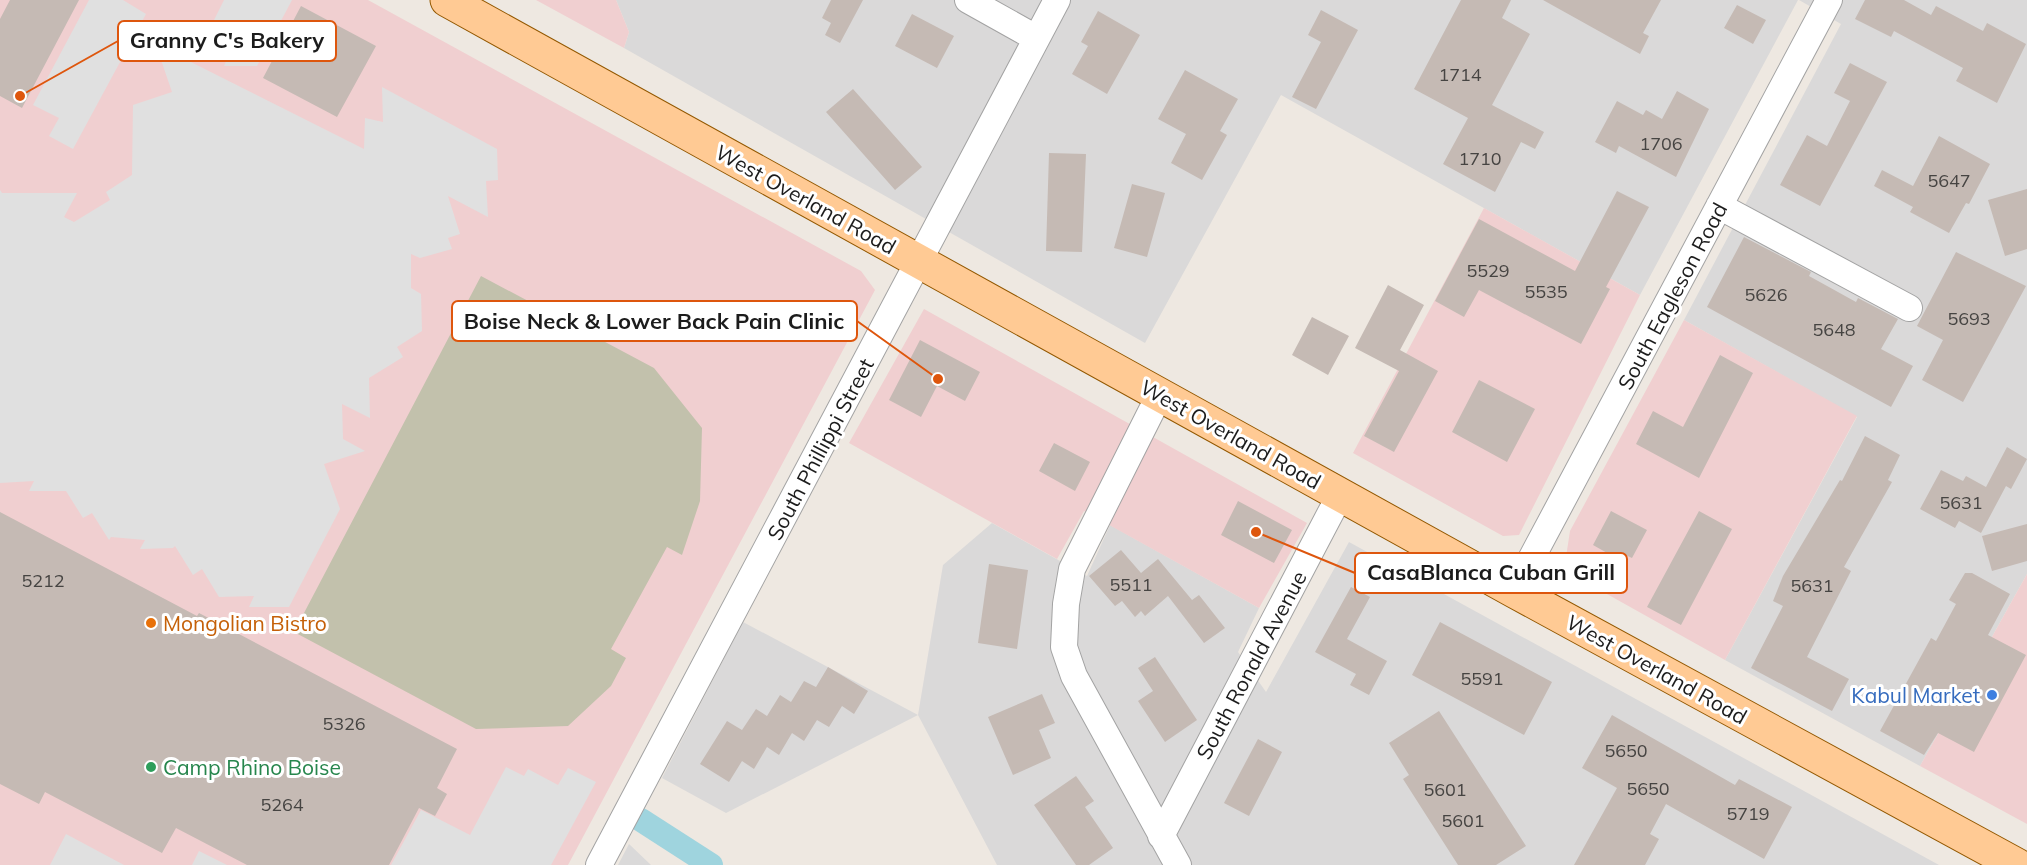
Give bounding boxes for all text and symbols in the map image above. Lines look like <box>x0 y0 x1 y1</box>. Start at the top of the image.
callout: Granny C's Bakery <box>118 21 336 61</box>
text: Granny C's Bakery <box>130 26 324 54</box>
house number: 1714 <box>1438 63 1482 86</box>
house number: 1706 <box>1639 132 1683 155</box>
street label: West Overland Road <box>711 139 901 259</box>
house number: 1710 <box>1458 147 1502 170</box>
house number: 5647 <box>1927 169 1971 192</box>
street label: South Eagleson Road <box>1612 198 1732 394</box>
house number: 5529 <box>1466 259 1510 282</box>
house number: 5535 <box>1524 280 1568 303</box>
house number: 5626 <box>1744 283 1788 306</box>
callout: Boise Neck & Lower Back Pain Clinic <box>452 301 857 341</box>
text: Boise Neck & Lower Back Pain Clinic <box>464 307 844 335</box>
house number: 5693 <box>1947 307 1991 330</box>
house number: 5648 <box>1812 318 1856 341</box>
street label: South Phillippi Street <box>761 354 879 544</box>
street label: West Overland Road <box>1136 374 1326 494</box>
house number: 5631 <box>1939 491 1983 514</box>
callout: CasaBlanca Cuban Grill <box>1355 553 1627 593</box>
text: CasaBlanca Cuban Grill <box>1367 558 1615 586</box>
street label: South Ronald Avenue <box>1190 566 1312 764</box>
house number: 5212 <box>21 569 65 592</box>
house number: 5511 <box>1109 573 1153 596</box>
house number: 5631 <box>1790 574 1834 597</box>
street label: West Overland Road <box>1562 609 1752 729</box>
place label: Mongolian Bistro <box>163 610 327 636</box>
marker: Mongolian Bistro <box>144 616 158 630</box>
house number: 5591 <box>1460 667 1504 690</box>
place label: Kabul Market <box>1851 682 1980 708</box>
marker: Kabul Market <box>1985 688 1999 702</box>
house number: 5326 <box>322 712 366 735</box>
house number: 5650 <box>1604 739 1648 762</box>
place label: Camp Rhino Boise <box>163 754 341 780</box>
marker: Camp Rhino Boise <box>144 760 158 774</box>
house number: 5650 <box>1626 777 1670 800</box>
house number: 5601 <box>1423 778 1467 801</box>
house number: 5264 <box>260 793 304 816</box>
house number: 5719 <box>1726 802 1770 825</box>
house number: 5601 <box>1441 809 1485 832</box>

